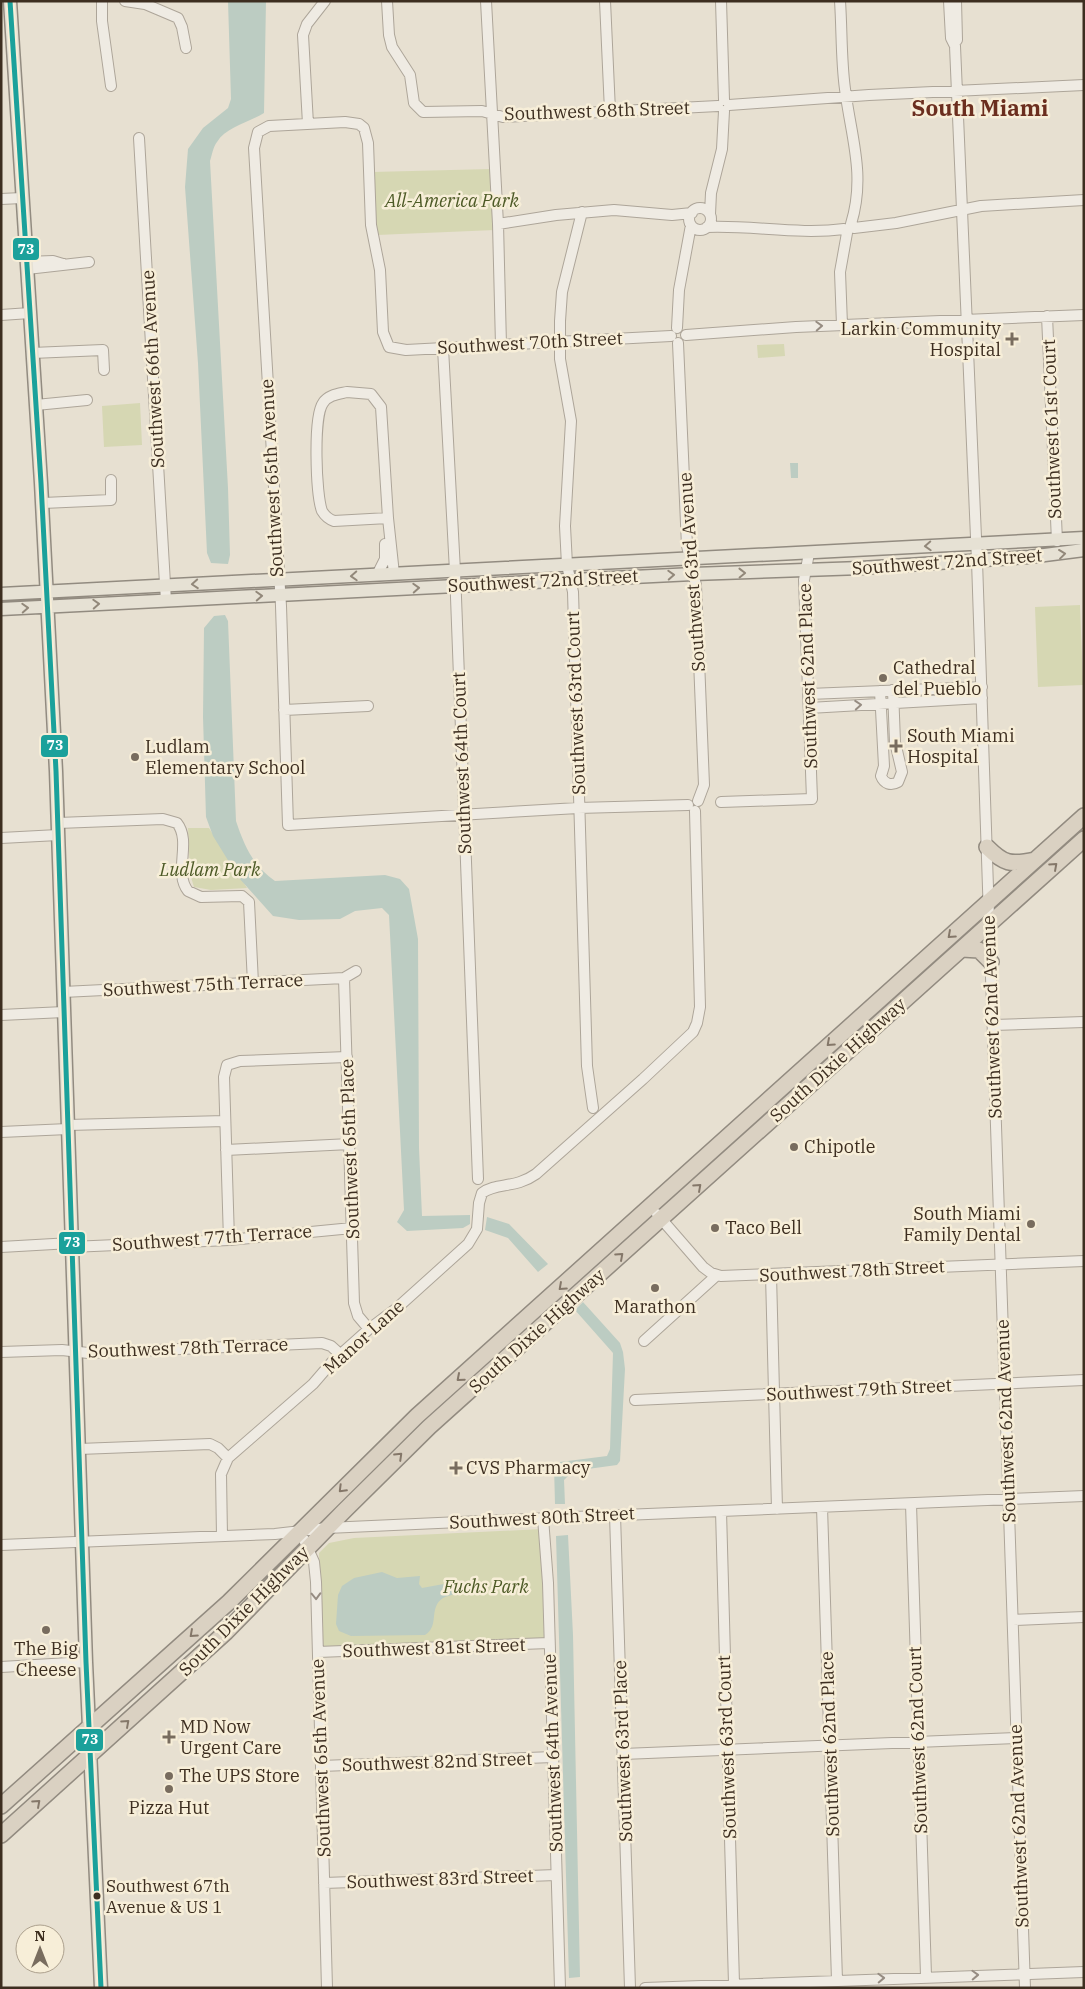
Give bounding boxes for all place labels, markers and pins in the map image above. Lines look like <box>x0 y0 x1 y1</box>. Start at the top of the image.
place label: Larkin Community Hospital <box>840 317 1001 361</box>
marker: Larkin Community Hospital <box>1005 332 1019 346</box>
place label: Cathedral del Pueblo <box>893 656 982 700</box>
marker: Cathedral del Pueblo <box>877 672 889 684</box>
place label: South Miami Hospital <box>907 724 1015 768</box>
place label: Ludlam Elementary School <box>145 735 305 779</box>
marker: South Miami Hospital <box>889 739 903 753</box>
marker: Ludlam Elementary School <box>129 751 141 763</box>
place label: Chipotle <box>804 1135 875 1158</box>
marker: Chipotle <box>788 1141 800 1153</box>
place label: South Miami Family Dental <box>903 1202 1021 1246</box>
place label: Taco Bell <box>725 1216 802 1239</box>
marker: South Miami Family Dental <box>1025 1218 1037 1230</box>
marker: Taco Bell <box>709 1222 721 1234</box>
marker: Marathon <box>649 1282 661 1294</box>
place label: Marathon <box>614 1295 696 1318</box>
place label: CVS Pharmacy <box>466 1456 591 1479</box>
marker: CVS Pharmacy <box>450 1462 462 1474</box>
marker: The Big Cheese <box>40 1624 52 1636</box>
place label: The Big Cheese <box>14 1637 78 1681</box>
place label: MD Now Urgent Care <box>180 1715 282 1759</box>
marker: MD Now Urgent Care <box>162 1730 176 1744</box>
place label: The UPS Store <box>179 1764 300 1787</box>
marker: The UPS Store <box>163 1770 175 1782</box>
marker: Pizza Hut <box>163 1783 175 1795</box>
place label: Pizza Hut <box>129 1796 209 1819</box>
place label: Southwest 67th Avenue & US 1 <box>106 1875 230 1918</box>
marker: Southwest 67th Avenue & US 1 <box>92 1891 102 1901</box>

